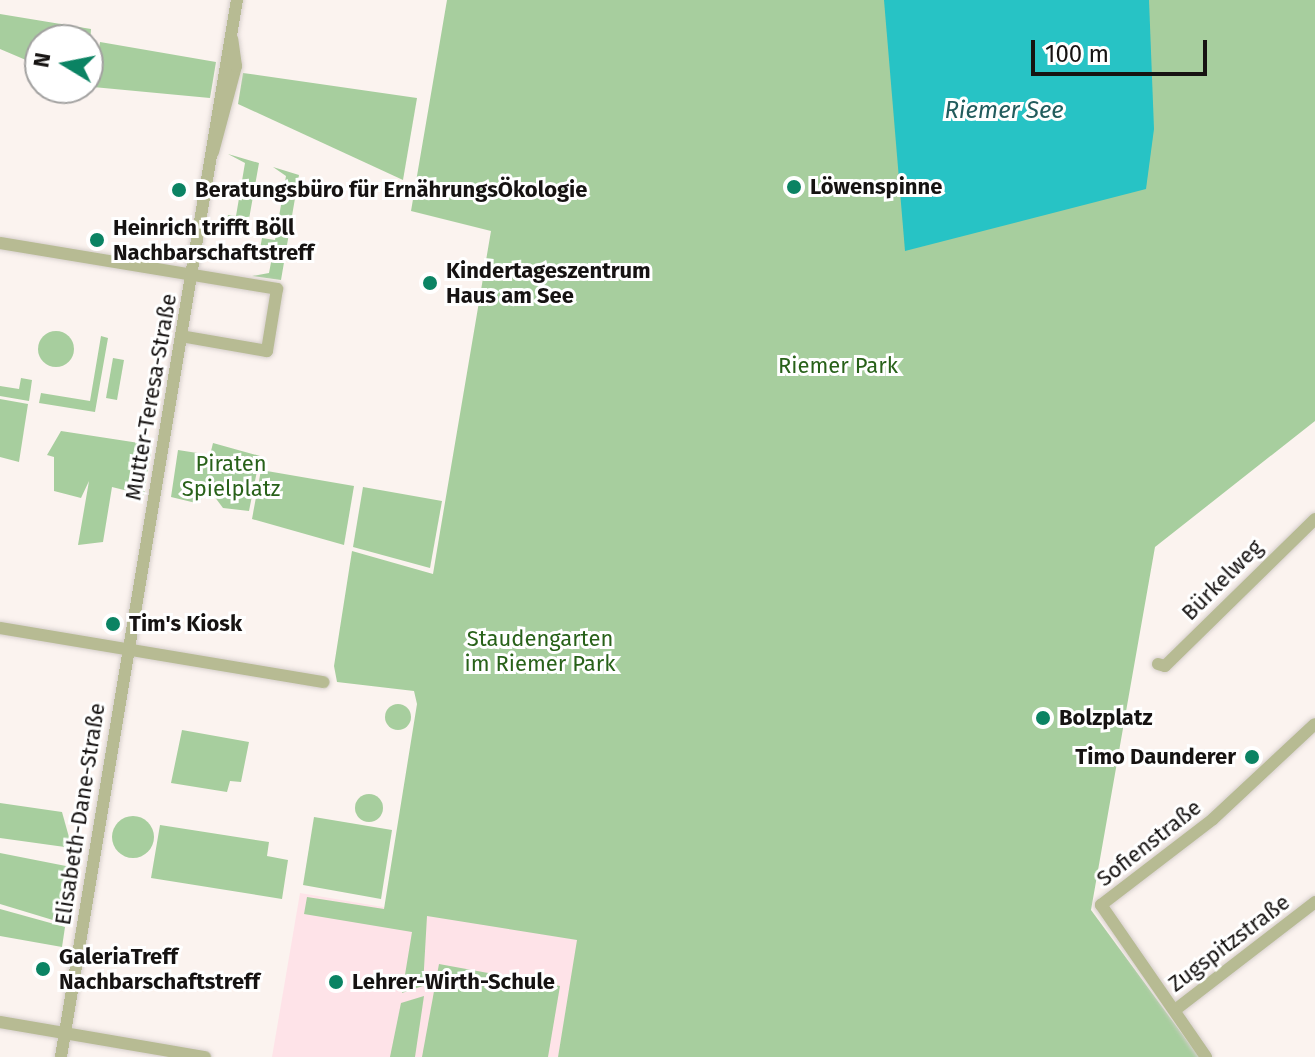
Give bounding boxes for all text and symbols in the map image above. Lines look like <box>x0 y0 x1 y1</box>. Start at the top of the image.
north arrow <box>24 24 104 104</box>
scale bar <box>1035 24 1211 74</box>
text: 100 m <box>1045 40 1109 68</box>
text: N <box>27 51 56 70</box>
water label: Riemer See <box>944 97 1064 125</box>
place label: Löwenspinne <box>810 174 942 200</box>
place label: Beratungsbüro für ErnährungsÖkologie <box>195 177 587 203</box>
marker: Löwenspinne <box>785 178 803 196</box>
marker: Beratungsbüro für ErnährungsÖkologie <box>170 181 188 199</box>
place label: Heinrich trifft Böll Nachbarschaftstreff <box>113 214 314 266</box>
marker: Heinrich trifft Böll Nachbarschaftstreff <box>88 231 106 249</box>
place label: Kindertageszentrum Haus am See <box>446 257 651 308</box>
marker: Kindertageszentrum Haus am See <box>421 274 439 292</box>
street label: Mutter-Teresa-Straße <box>120 292 182 502</box>
park label: Riemer Park <box>778 353 898 379</box>
park label: Piraten Spielplatz <box>182 450 280 502</box>
street label: Bürkelweg <box>1176 534 1268 626</box>
place label: Tim's Kiosk <box>129 611 242 637</box>
marker: Tim's Kiosk <box>104 615 122 633</box>
park label: Staudengarten im Riemer Park <box>465 625 615 676</box>
street label: Elisabeth-Dane-Straße <box>49 701 111 927</box>
place label: Bolzplatz <box>1059 705 1152 731</box>
marker: Bolzplatz <box>1034 709 1052 727</box>
place label: Timo Daunderer <box>1075 744 1236 770</box>
marker: Timo Daunderer <box>1243 748 1261 766</box>
street label: Sofienstraße <box>1091 794 1207 892</box>
street label: Zugspitzstraße <box>1163 889 1295 997</box>
place label: GaleriaTreff Nachbarschaftstreff <box>59 943 260 994</box>
marker: GaleriaTreff Nachbarschaftstreff <box>34 960 52 978</box>
place label: Lehrer-Wirth-Schule <box>352 969 555 995</box>
marker: Lehrer-Wirth-Schule <box>327 973 345 991</box>

